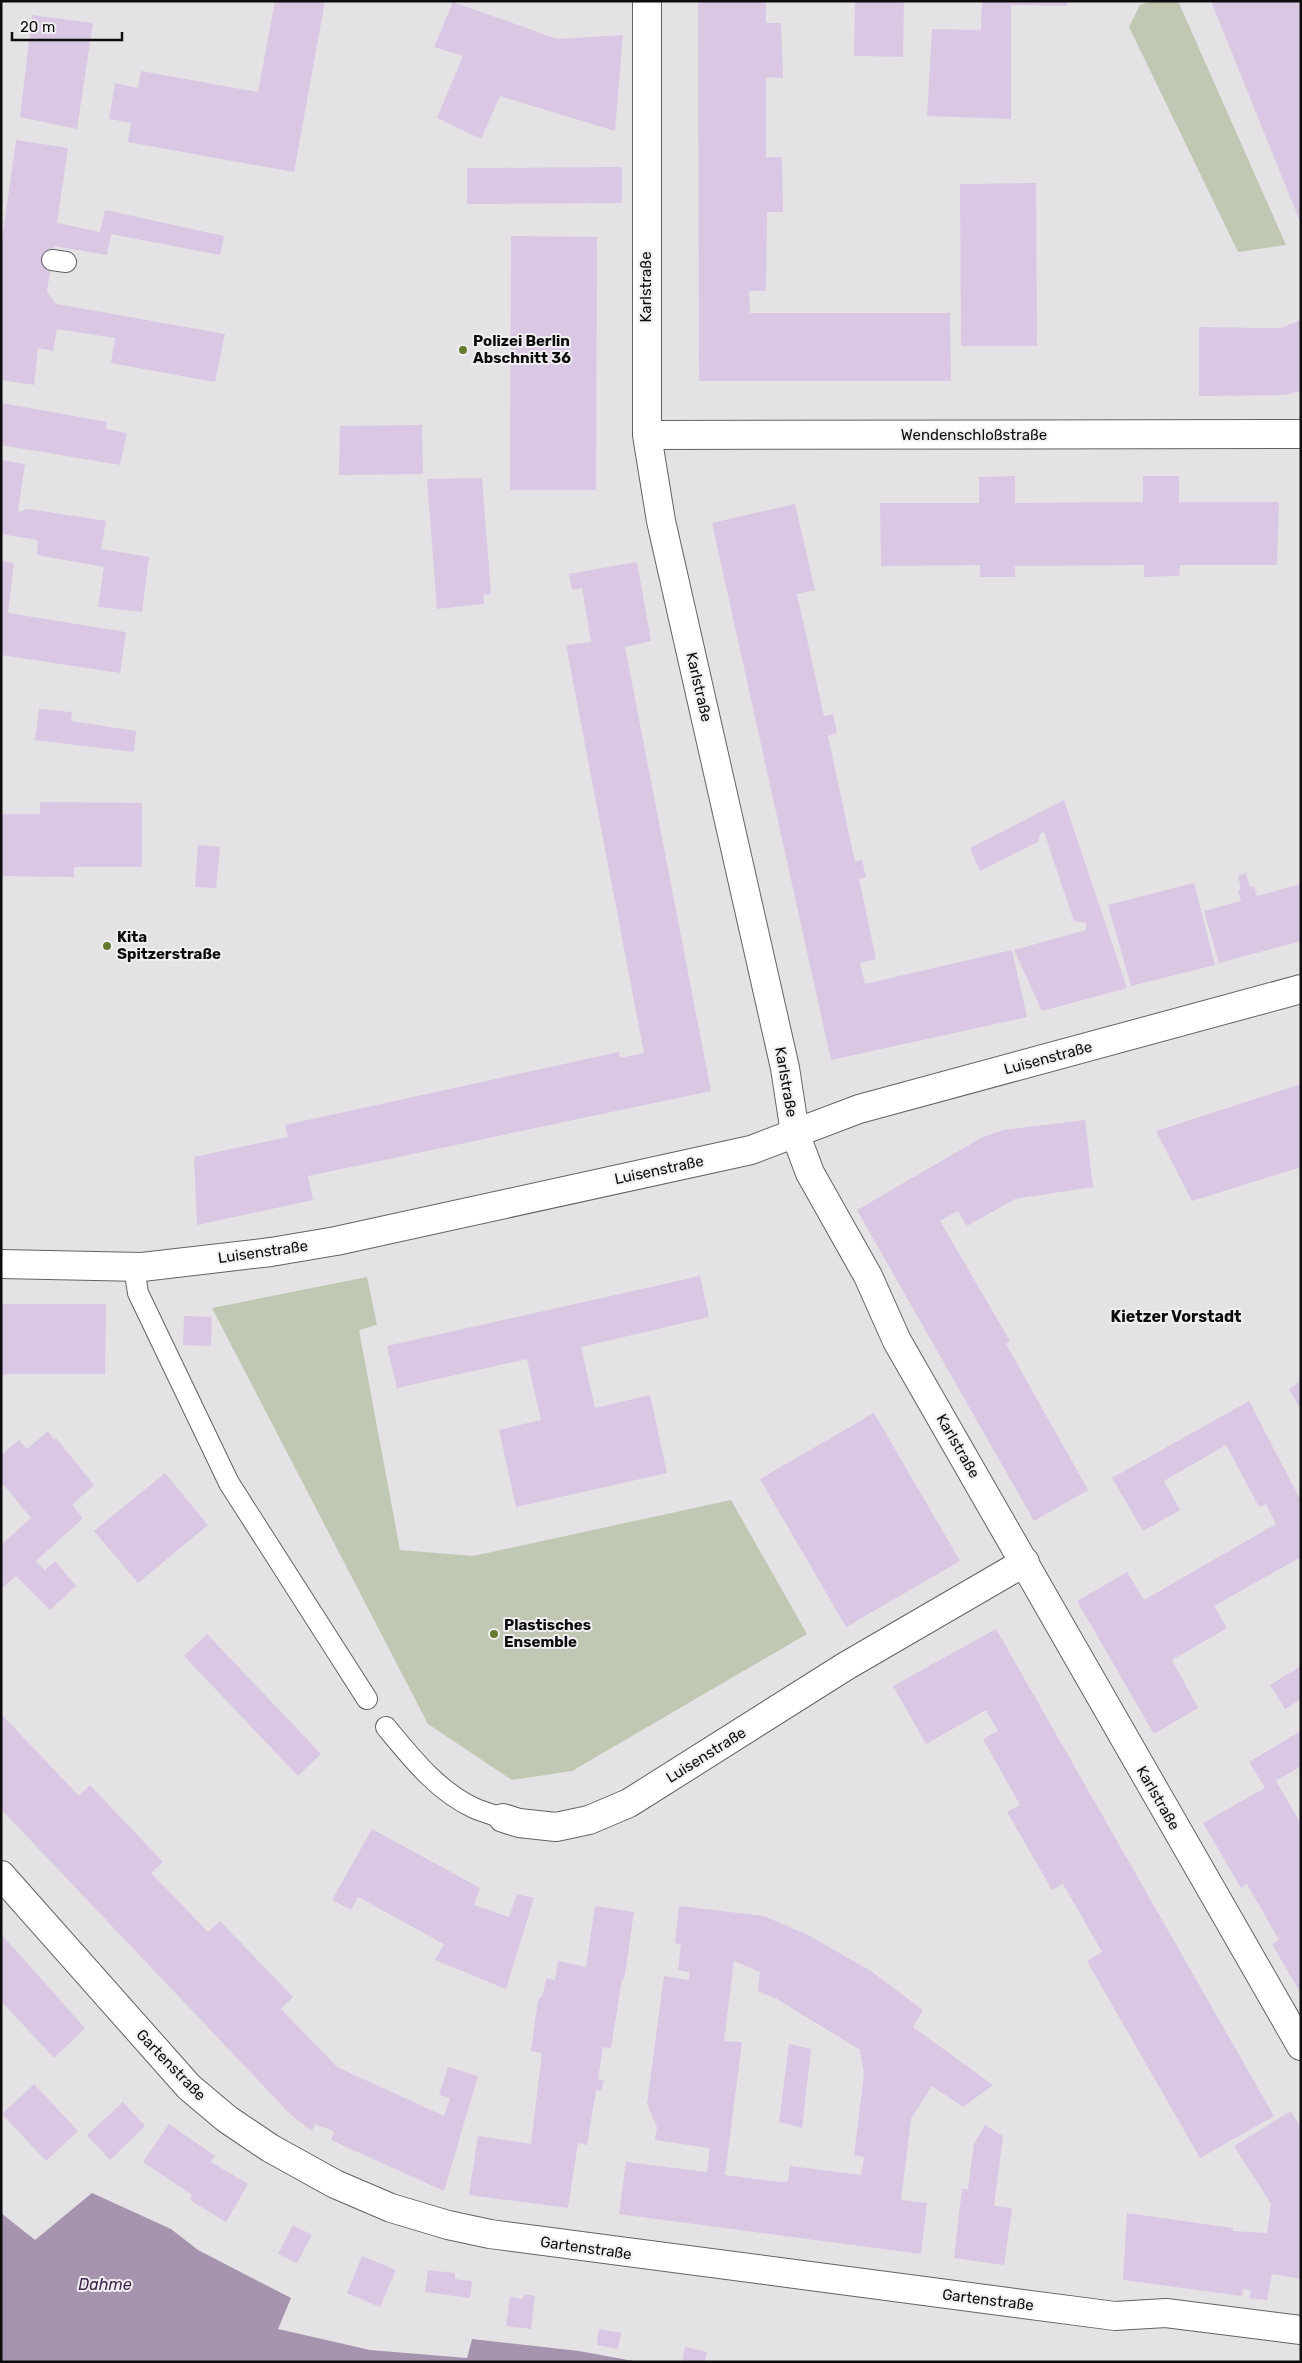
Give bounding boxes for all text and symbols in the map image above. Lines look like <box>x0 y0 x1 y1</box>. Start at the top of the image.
scale bar <box>12 10 122 42</box>
text: 20 m <box>20 18 55 36</box>
street label: Karlstraße <box>637 251 655 323</box>
place label: Polizei Berlin Abschnitt 36 <box>473 332 571 367</box>
marker: Polizei Berlin Abschnitt 36 <box>457 344 469 356</box>
street label: Wendenschloßstraße <box>901 426 1047 444</box>
street label: Karlstraße <box>682 650 716 724</box>
place label: Kita Spitzerstraße <box>117 928 221 963</box>
marker: Kita Spitzerstraße <box>101 940 113 952</box>
street label: Luisenstraße <box>1002 1038 1094 1078</box>
street label: Karlstraße <box>771 1045 801 1119</box>
street label: Luisenstraße <box>613 1152 705 1188</box>
street label: Luisenstraße <box>217 1237 309 1267</box>
district label: Kietzer Vorstadt <box>1111 1307 1242 1326</box>
street label: Karlstraße <box>932 1411 984 1481</box>
place label: Plastisches Ensemble <box>504 1616 591 1651</box>
marker: Plastisches Ensemble <box>488 1628 500 1640</box>
street label: Luisenstraße <box>663 1723 749 1787</box>
street label: Karlstraße <box>1132 1763 1184 1833</box>
street label: Gartenstraße <box>133 2026 209 2104</box>
street label: Gartenstraße <box>539 2233 633 2263</box>
water label: Dahme <box>78 2275 132 2294</box>
street label: Gartenstraße <box>941 2285 1035 2315</box>

